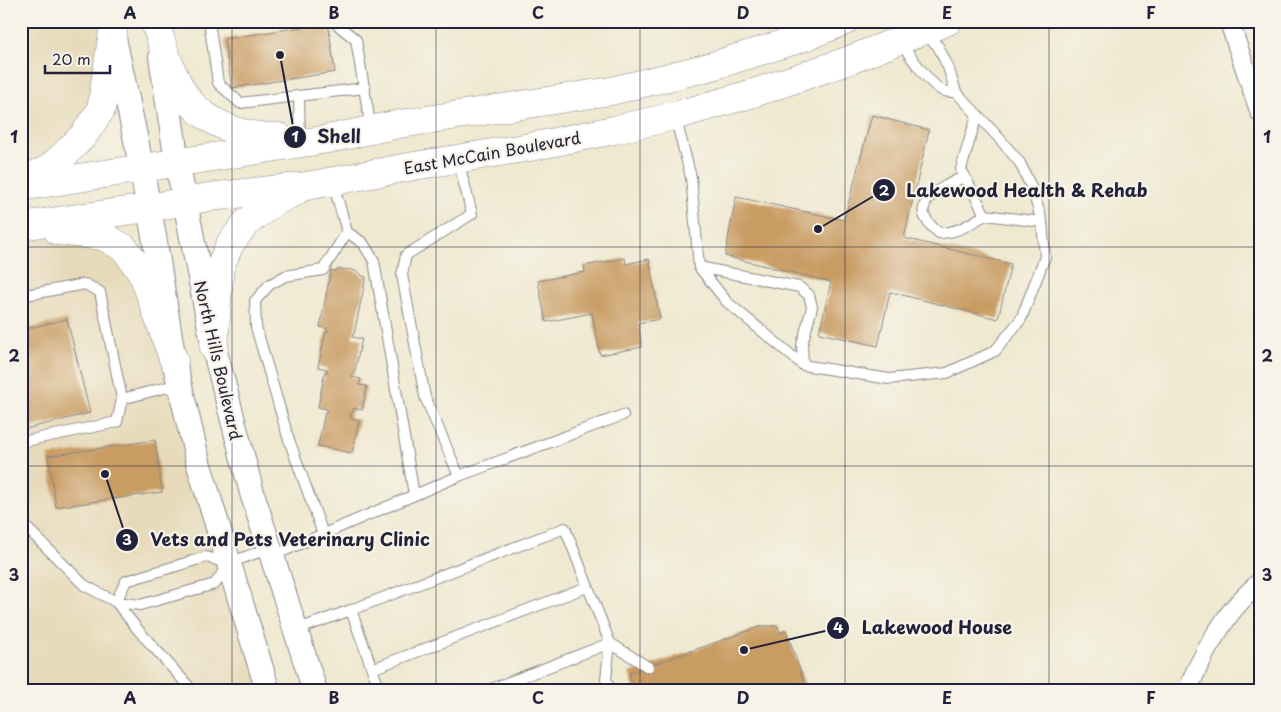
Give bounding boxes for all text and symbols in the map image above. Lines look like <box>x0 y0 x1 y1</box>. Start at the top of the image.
text: A <box>124 0 137 24</box>
text: B <box>329 0 340 24</box>
text: C <box>532 0 544 24</box>
text: D <box>737 0 749 24</box>
text: E <box>942 0 952 24</box>
text: F <box>1146 0 1156 24</box>
scale bar <box>45 42 110 74</box>
text: 20 m <box>52 47 91 70</box>
callout: Shell <box>283 120 371 153</box>
text: Shell <box>317 122 361 149</box>
text: 1 <box>10 124 18 148</box>
text: 1 <box>291 124 299 147</box>
text: 1 <box>1263 124 1271 148</box>
street label: East McCain Boulevard <box>402 125 582 179</box>
callout: Lakewood Health & Rehab <box>872 174 1158 207</box>
text: Lakewood Health & Rehab <box>906 176 1148 203</box>
text: 2 <box>879 178 890 201</box>
street label: North Hills Boulevard <box>189 278 249 442</box>
text: 2 <box>8 343 20 367</box>
text: 2 <box>1261 343 1273 367</box>
callout: Vets and Pets Veterinary Clinic <box>115 523 441 556</box>
text: Vets and Pets Veterinary Clinic <box>150 525 430 552</box>
text: 3 <box>122 527 132 550</box>
text: 3 <box>9 562 19 586</box>
text: 3 <box>1262 562 1272 586</box>
callout: Lakewood House <box>826 611 1023 644</box>
text: Lakewood House <box>862 613 1012 640</box>
text: 4 <box>833 615 843 638</box>
text: A <box>124 685 137 709</box>
text: B <box>329 685 340 709</box>
text: C <box>532 685 544 709</box>
text: D <box>737 685 749 709</box>
text: E <box>942 685 952 709</box>
text: F <box>1146 685 1156 709</box>

